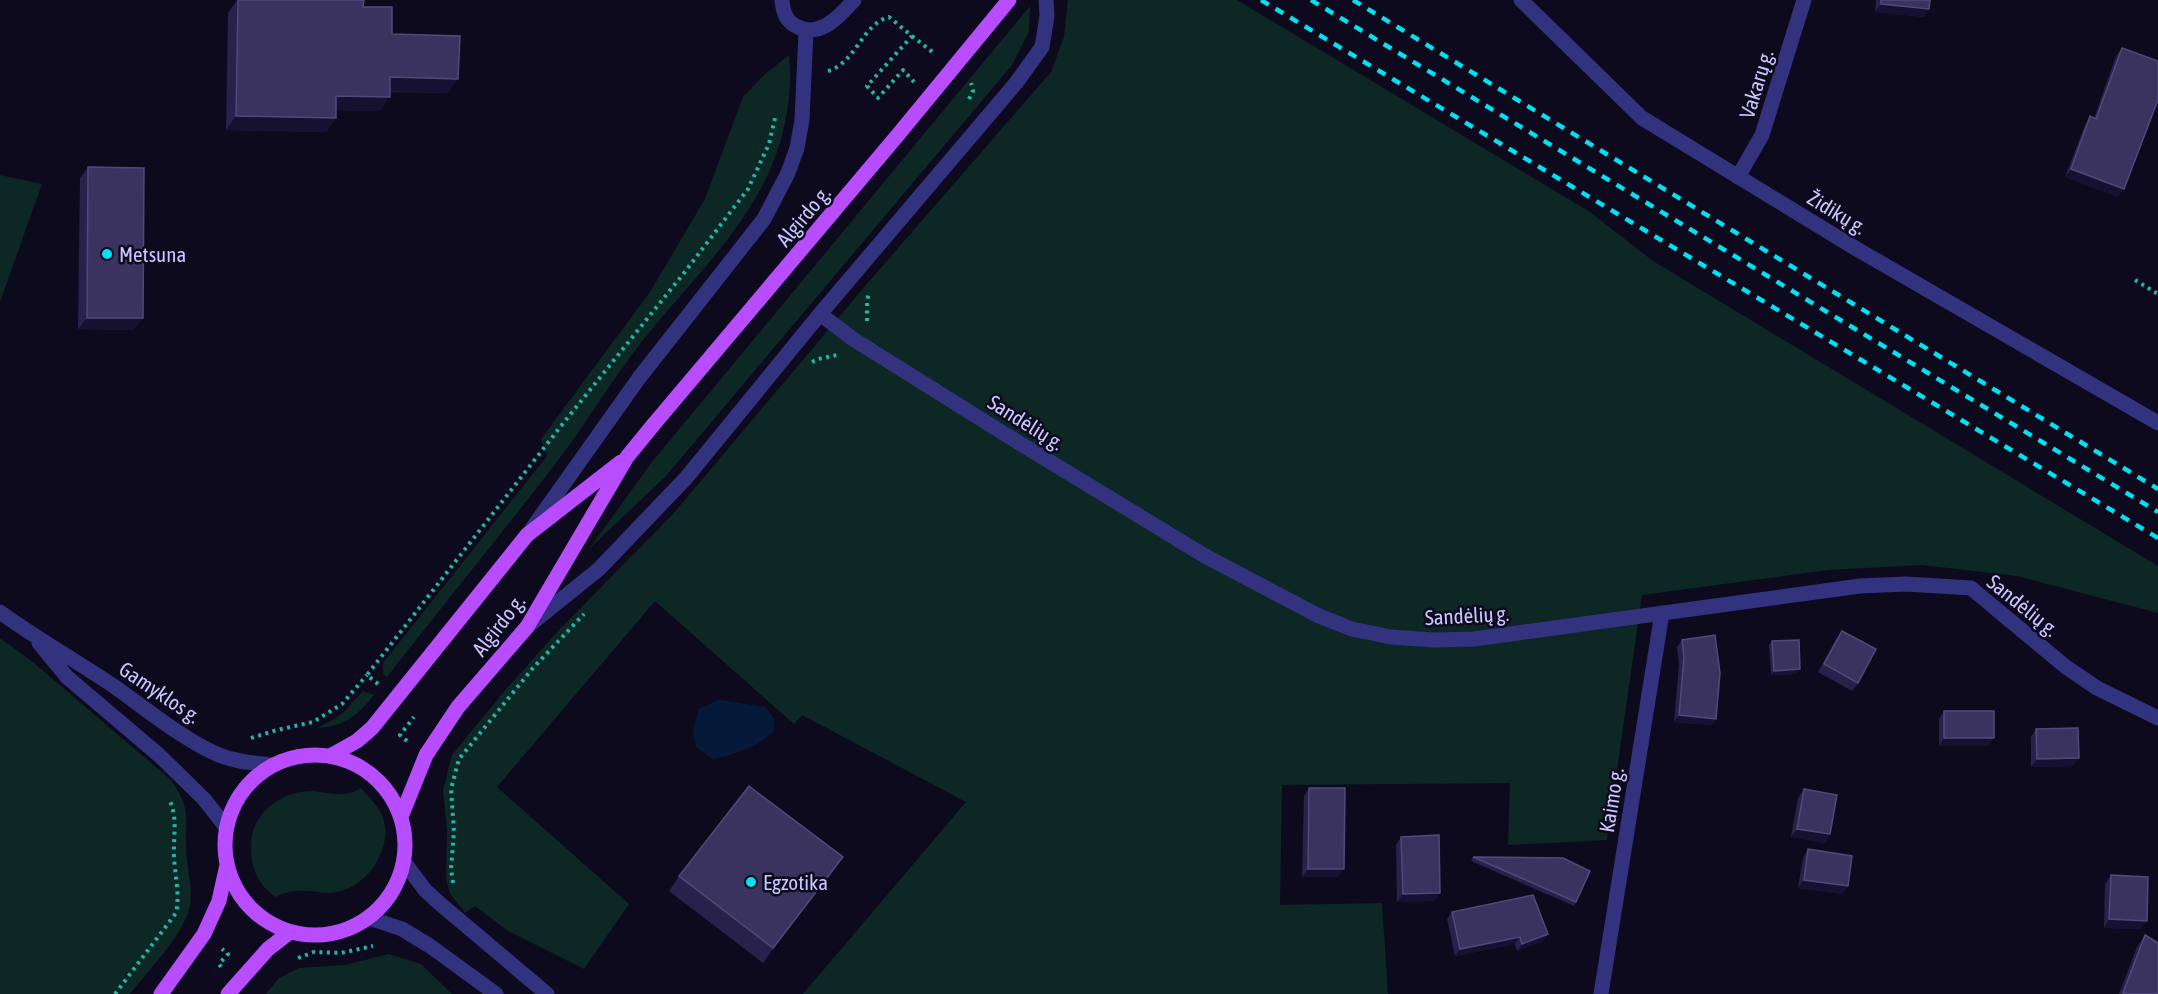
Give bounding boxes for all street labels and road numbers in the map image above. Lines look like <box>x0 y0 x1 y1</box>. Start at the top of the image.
street label: Vakarų g. <box>1734 47 1778 121</box>
street label: Algirdo g. <box>771 181 835 251</box>
street label: Židikų g. <box>1803 185 1871 239</box>
street label: Sandėlių g. <box>984 389 1068 455</box>
street label: Sandėlių g. <box>1983 569 2063 641</box>
street label: Algirdo g. <box>467 590 529 660</box>
street label: Sandėlių g. <box>1424 601 1510 629</box>
street label: Gamyklos g. <box>115 656 205 728</box>
street label: Kaimo g. <box>1594 766 1628 834</box>

